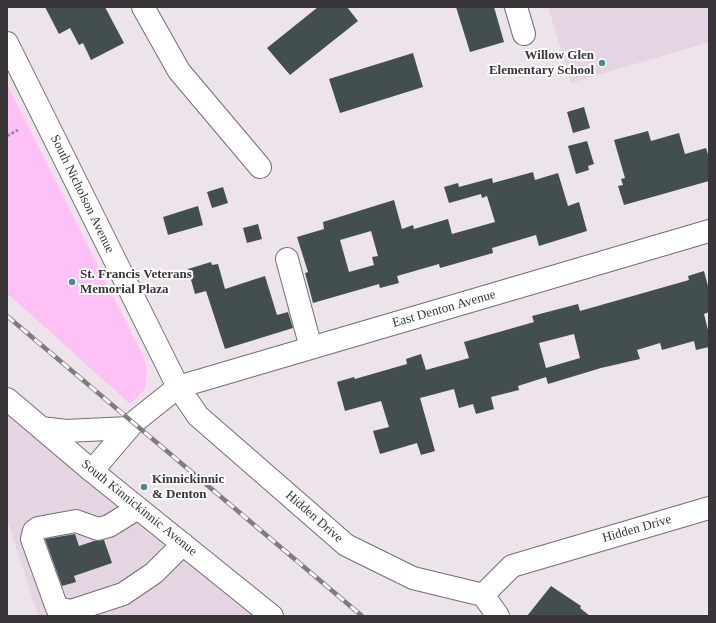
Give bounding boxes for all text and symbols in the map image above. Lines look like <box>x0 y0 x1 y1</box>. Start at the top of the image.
place label: Willow Glen Elementary School <box>489 48 594 79</box>
marker: Willow Glen Elementary School <box>597 58 607 68</box>
street label: South Nicholson Avenue <box>47 132 117 256</box>
place label: St. Francis Veterans Memorial Plaza <box>80 267 192 298</box>
marker: St. Francis Veterans Memorial Plaza <box>67 277 77 287</box>
street label: East Denton Avenue <box>391 287 497 331</box>
street label: South Kinnickinnic Avenue <box>78 457 200 559</box>
place label: Kinnickinnic & Denton <box>152 472 224 503</box>
marker: Kinnickinnic & Denton <box>139 482 149 492</box>
street label: Hidden Drive <box>282 488 346 546</box>
street label: Hidden Drive <box>601 512 673 546</box>

